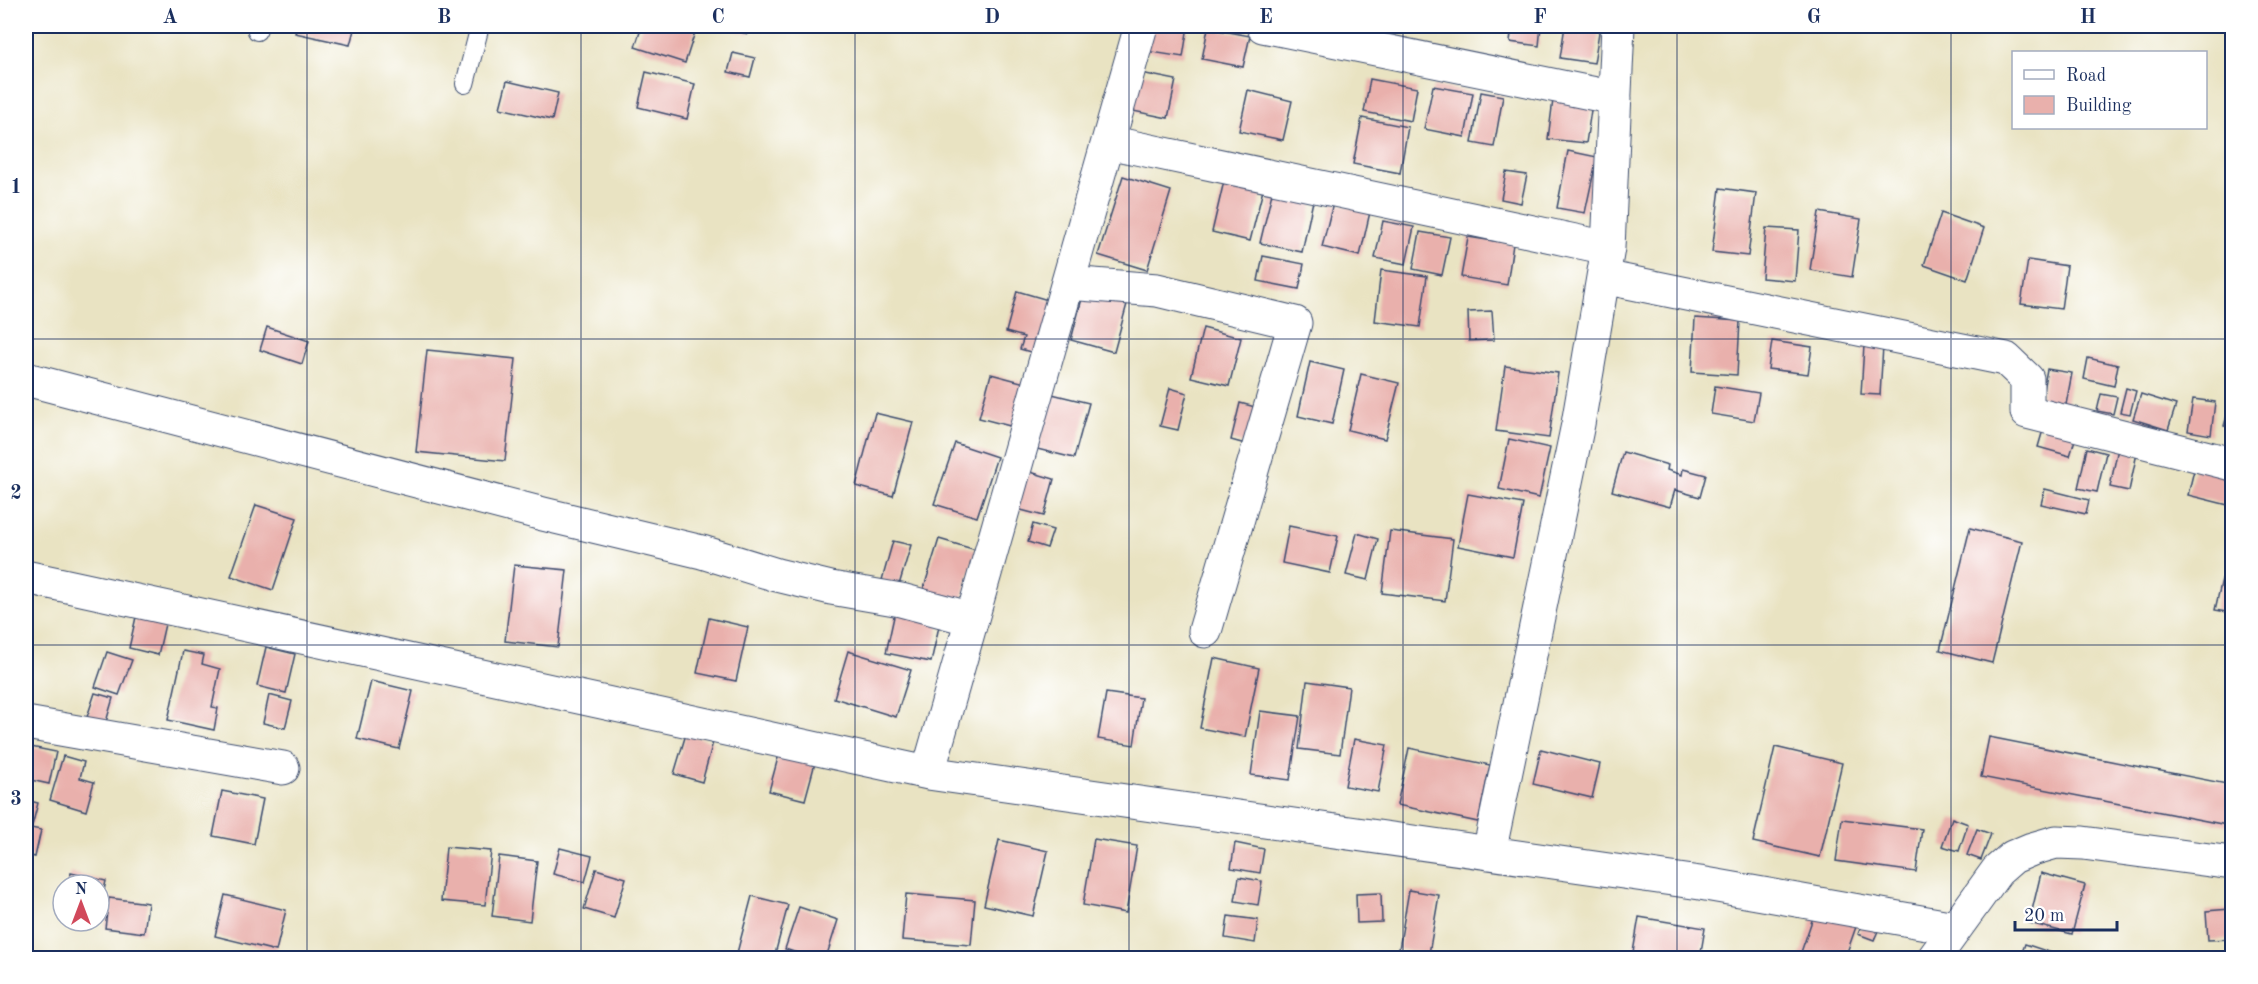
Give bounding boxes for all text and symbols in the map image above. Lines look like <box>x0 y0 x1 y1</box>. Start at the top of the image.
text: A <box>162 8 178 28</box>
text: B <box>437 8 451 28</box>
text: C <box>711 8 725 28</box>
text: D <box>984 8 1000 28</box>
text: E <box>1259 8 1273 28</box>
text: F <box>1533 8 1547 28</box>
text: G <box>1807 8 1821 28</box>
text: H <box>2080 8 2096 28</box>
legend <box>2012 51 2207 129</box>
text: Road <box>2066 67 2106 85</box>
text: Building <box>2066 97 2132 115</box>
text: 1 <box>10 178 22 198</box>
text: 2 <box>10 484 22 504</box>
text: 3 <box>10 790 22 810</box>
north arrow <box>51 873 111 933</box>
text: N <box>75 882 88 898</box>
scale bar <box>2015 894 2117 932</box>
text: 20 m <box>2024 907 2064 925</box>

